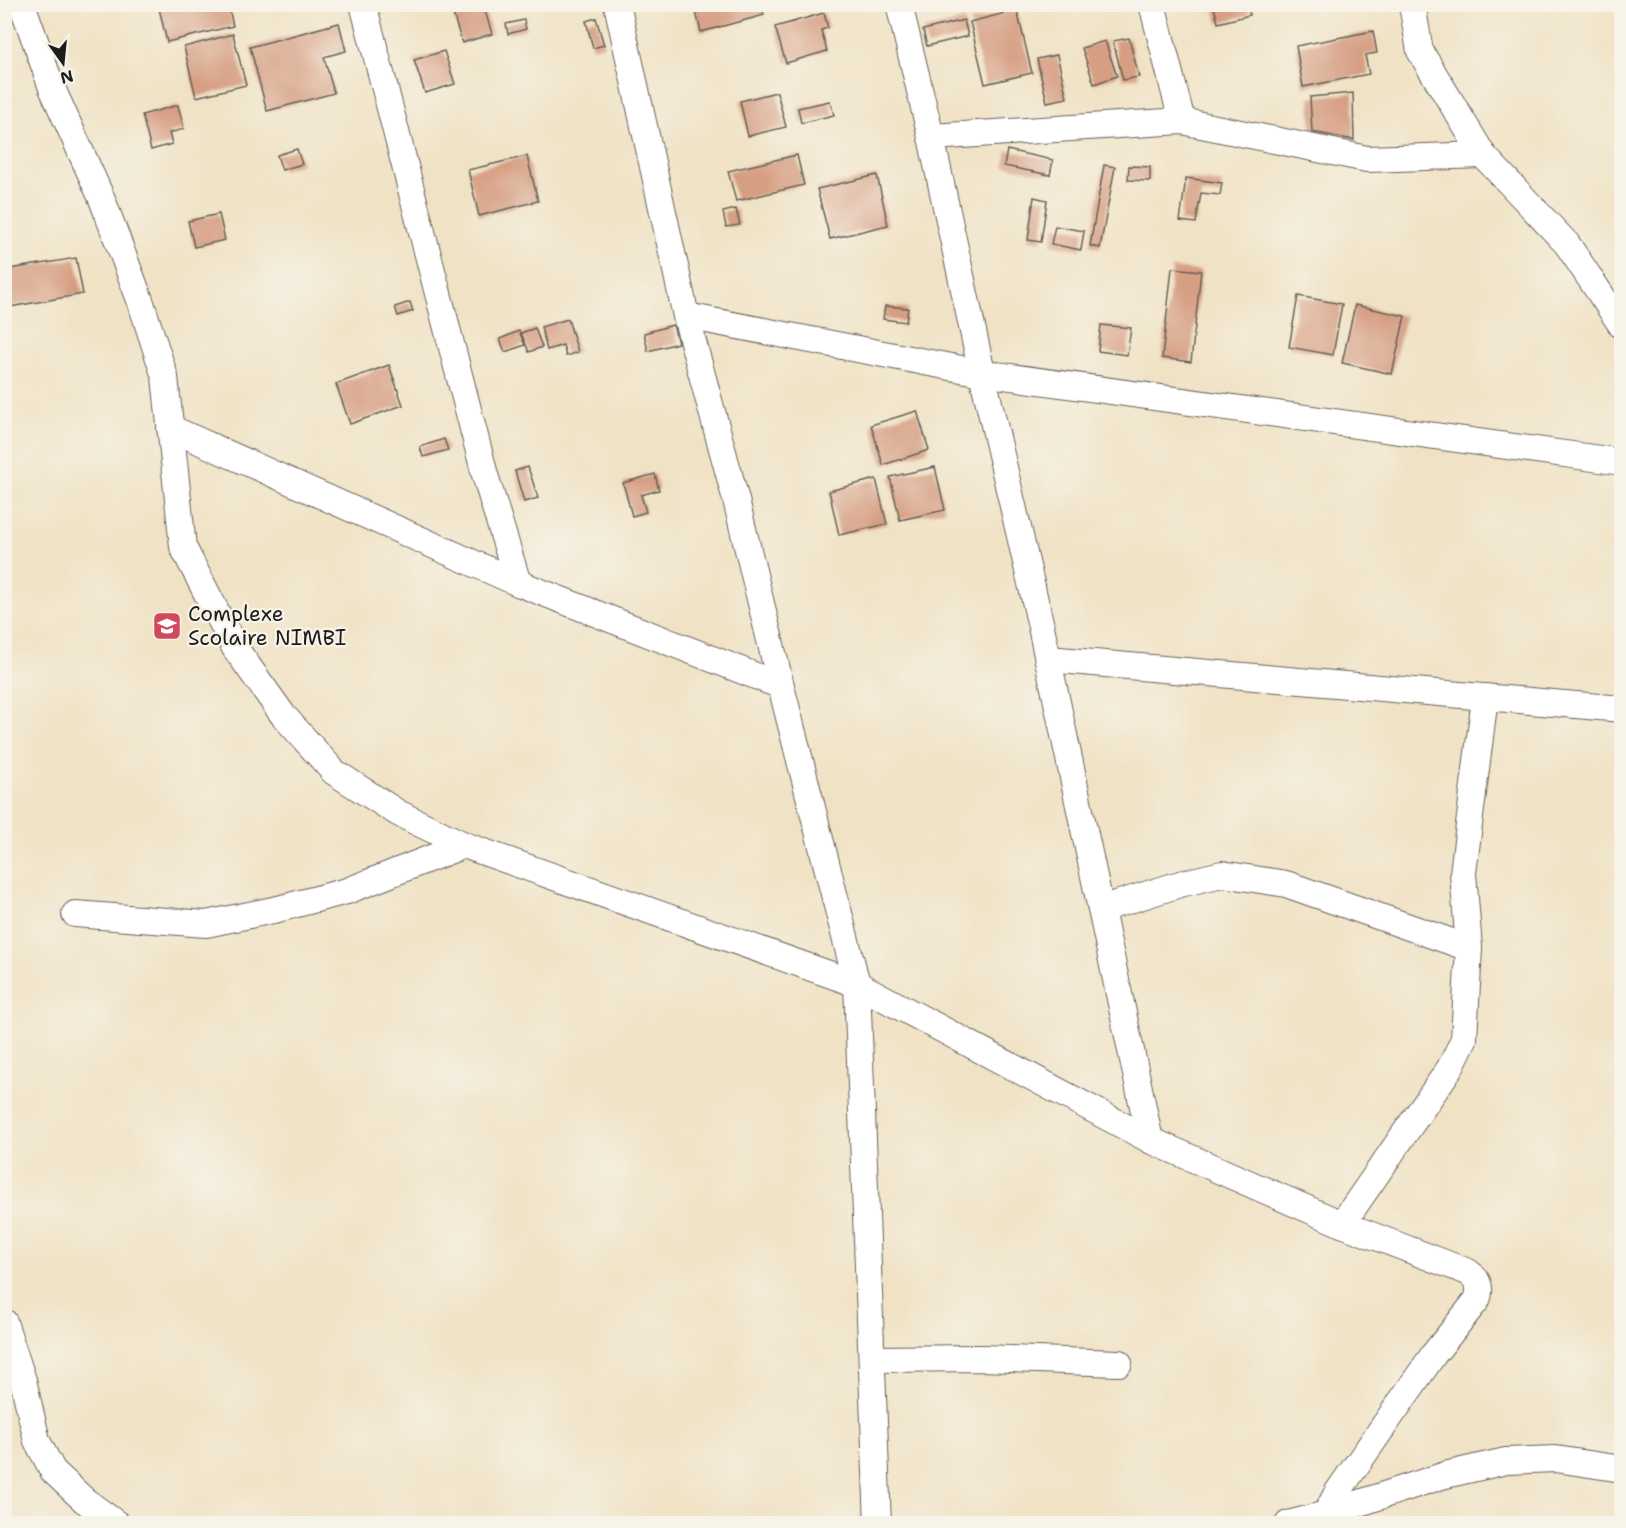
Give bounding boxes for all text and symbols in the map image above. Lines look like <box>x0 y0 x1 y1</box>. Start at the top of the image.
north arrow <box>33 33 93 93</box>
text: N <box>58 65 76 89</box>
place label: Complexe Scolaire NIMBI <box>188 600 346 652</box>
school or university icon: Complexe Scolaire NIMBI <box>151 610 183 642</box>

